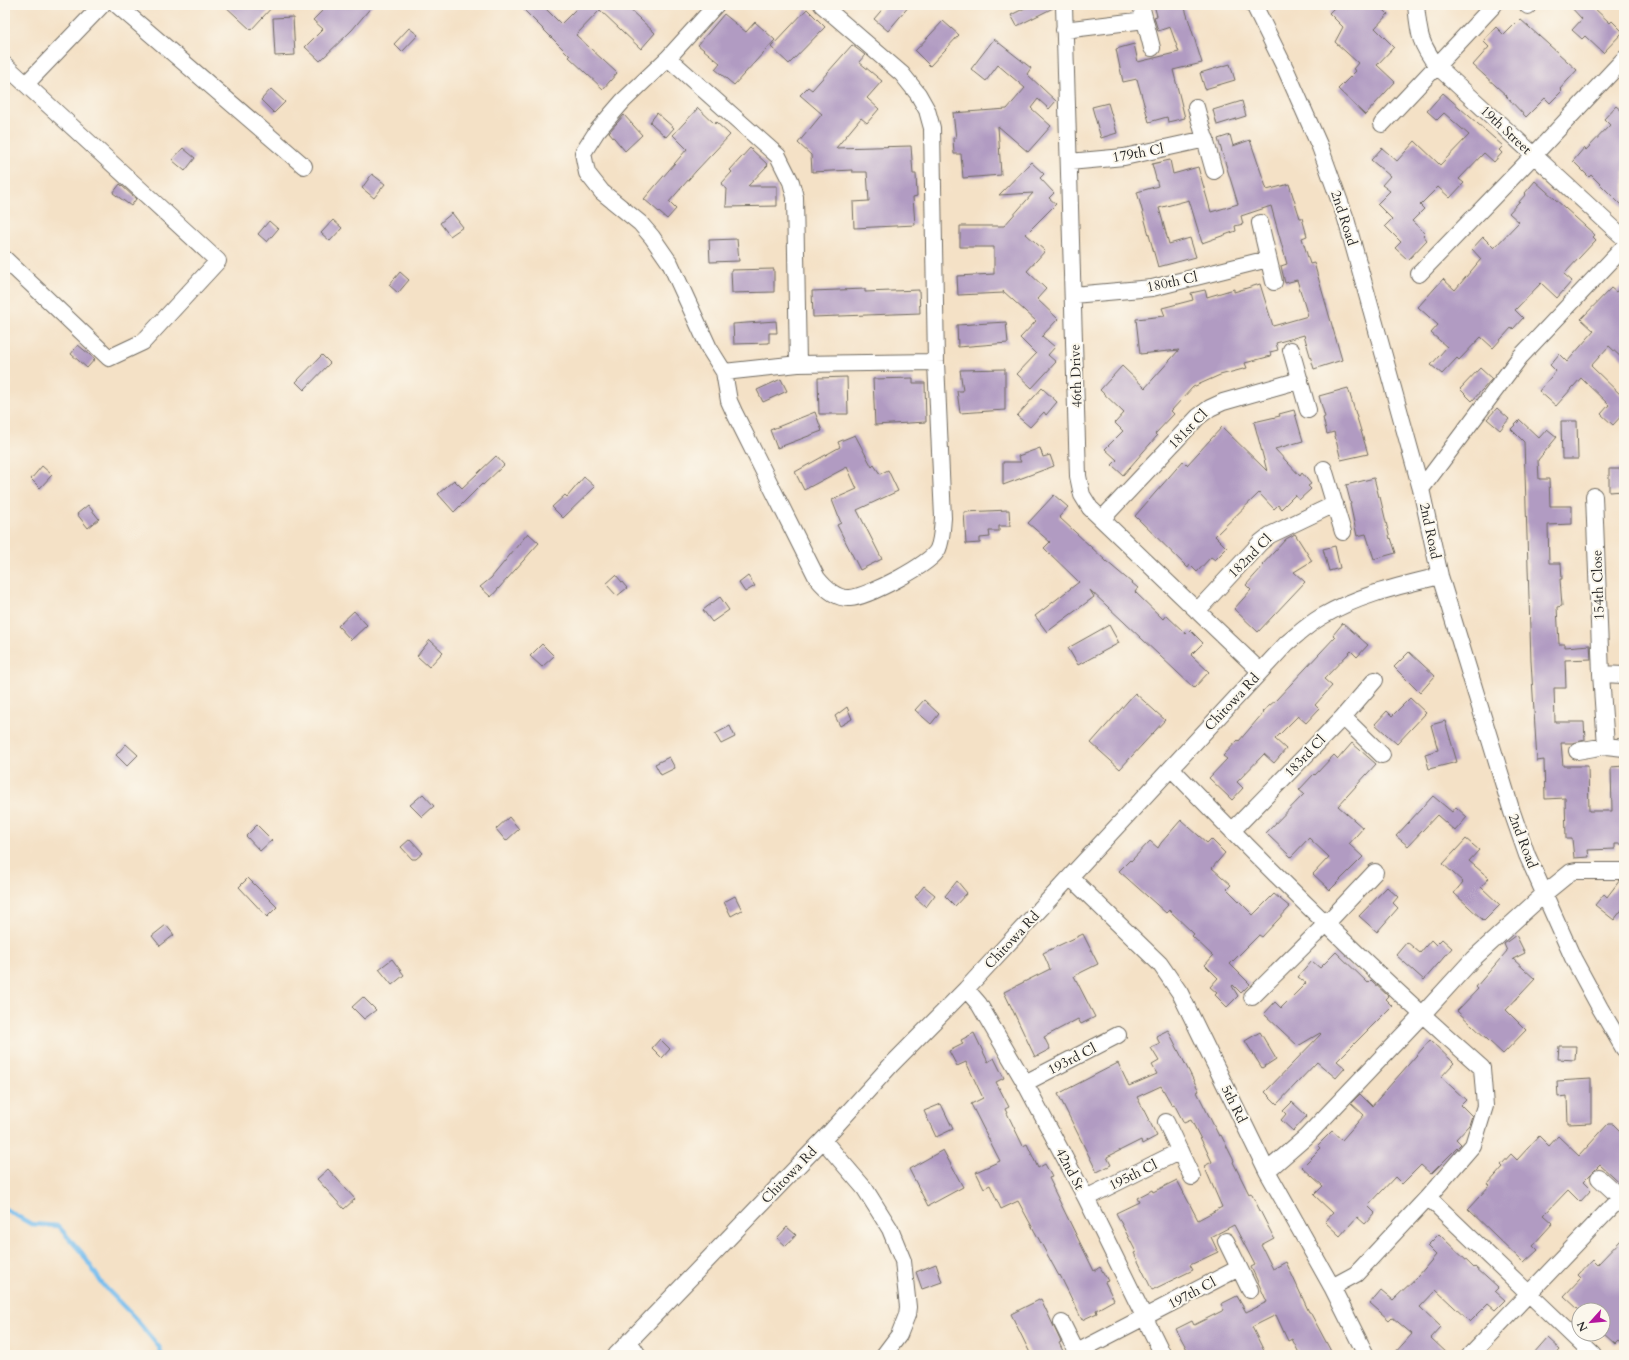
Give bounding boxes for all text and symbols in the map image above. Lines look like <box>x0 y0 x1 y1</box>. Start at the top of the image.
street label: 19th Street <box>1476 101 1536 159</box>
street label: 179th Cl <box>1111 139 1166 167</box>
street label: 2nd Road <box>1326 188 1362 249</box>
street label: 180th Cl <box>1145 267 1200 297</box>
street label: 46th Drive <box>1065 344 1087 408</box>
street label: 181st Cl <box>1164 405 1212 453</box>
street label: 2nd Road <box>1415 501 1445 561</box>
street label: 182nd Cl <box>1224 530 1276 582</box>
street label: 154th Close <box>1587 550 1609 620</box>
street label: Chitowa Rd <box>1200 669 1264 735</box>
street label: 183rd Cl <box>1280 730 1330 781</box>
street label: 2nd Road <box>1504 811 1542 872</box>
street label: Chitowa Rd <box>980 907 1044 973</box>
street label: 193rd Cl <box>1044 1039 1100 1079</box>
street label: 5th Rd <box>1217 1082 1252 1127</box>
street label: Chitowa Rd <box>757 1142 821 1208</box>
street label: 42nd St <box>1051 1145 1089 1194</box>
street label: 195th Cl <box>1106 1155 1161 1195</box>
street label: 197th Cl <box>1165 1272 1220 1314</box>
north arrow <box>1571 1302 1611 1342</box>
text: N <box>1573 1318 1591 1334</box>

